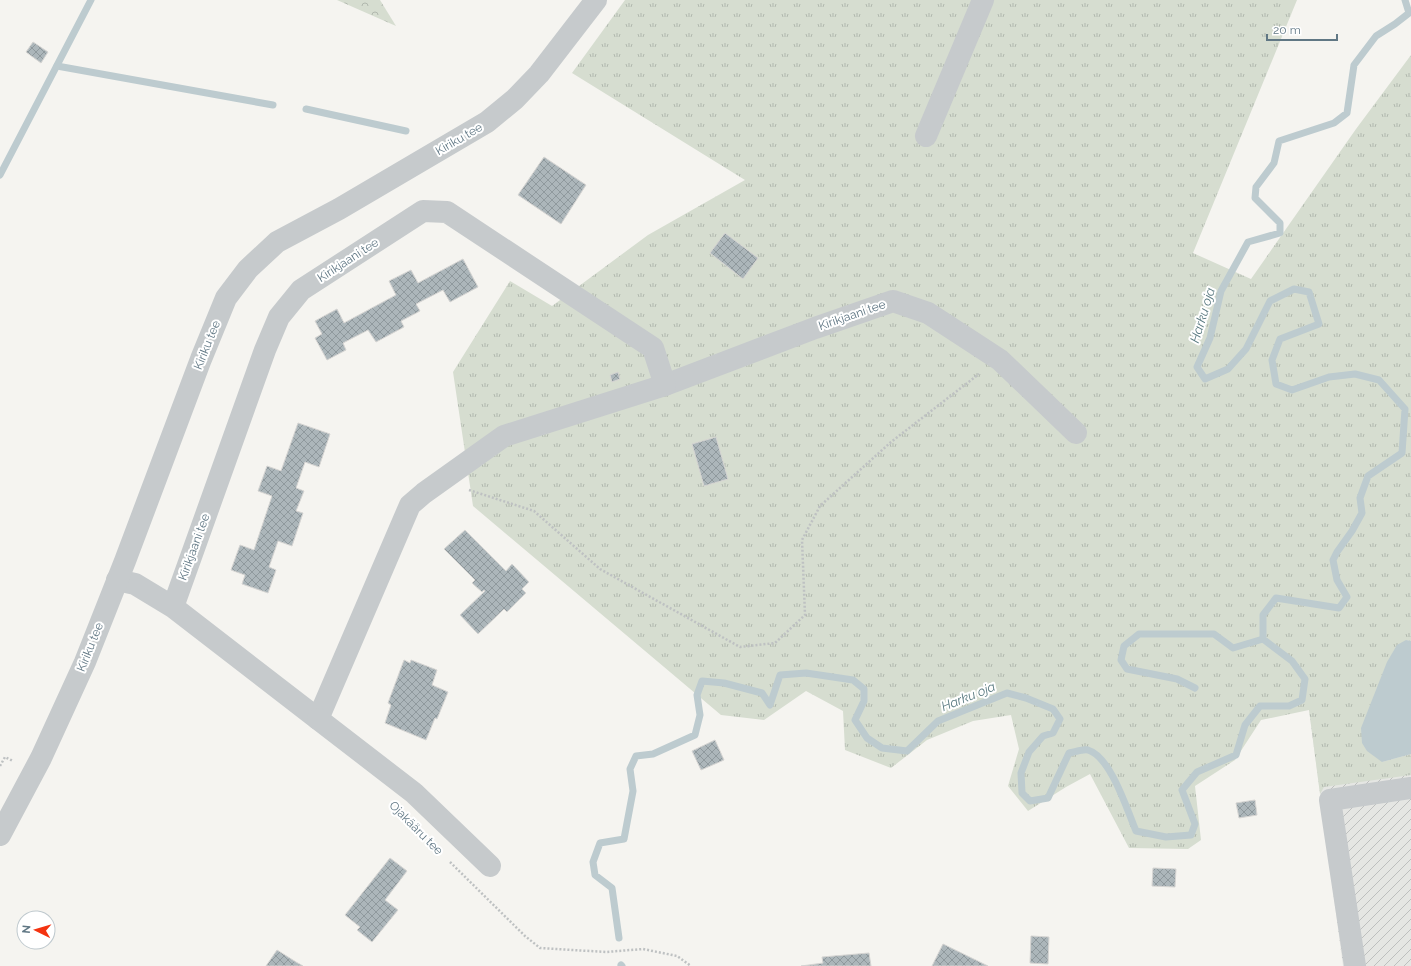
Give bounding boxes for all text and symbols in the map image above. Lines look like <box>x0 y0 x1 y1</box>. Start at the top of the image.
scale bar <box>1267 16 1337 42</box>
text: 20 m <box>1273 23 1301 37</box>
street label: Kiriku tee <box>433 120 485 158</box>
street label: Kirikjaani tee <box>315 235 381 285</box>
water label: Harku oja <box>1187 285 1218 345</box>
street label: Kirikjaani tee <box>817 297 887 333</box>
street label: Kiriku tee <box>191 318 223 372</box>
street label: Kirikjaani tee <box>175 512 213 582</box>
street label: Kiriku tee <box>74 620 106 674</box>
water label: Harku oja <box>939 679 998 714</box>
street label: Ojakääru tee <box>386 798 446 858</box>
north arrow <box>16 910 56 950</box>
text: N <box>20 924 33 934</box>

